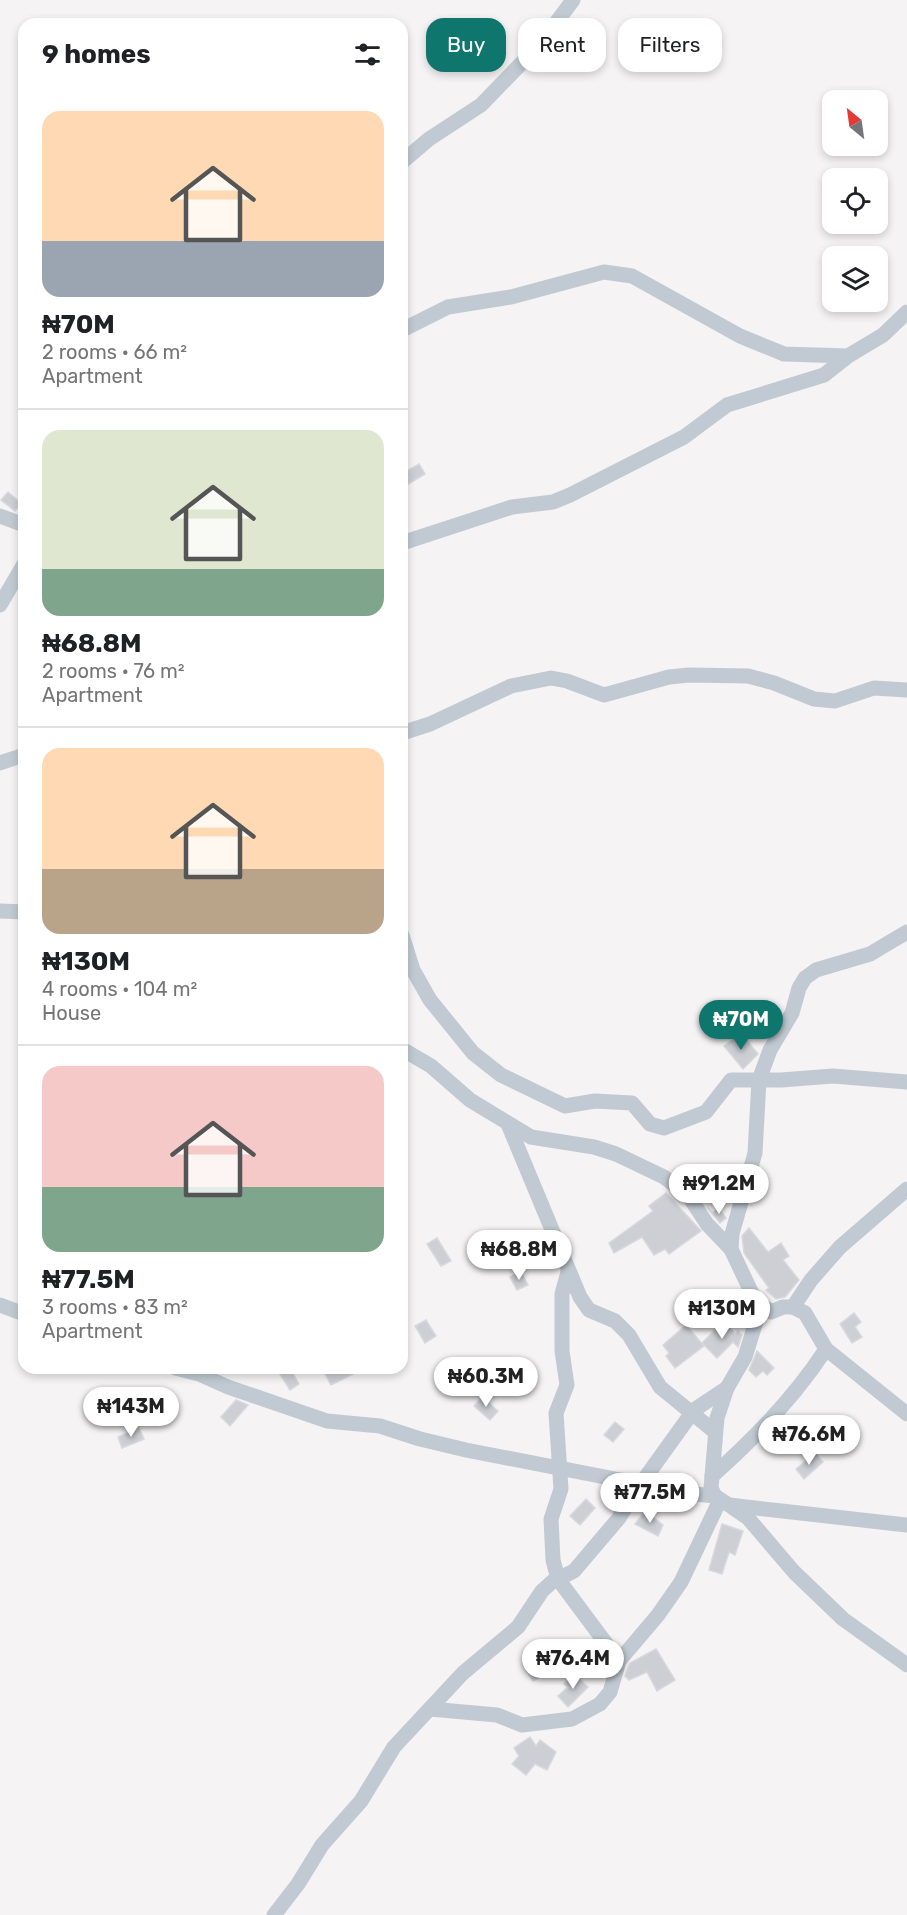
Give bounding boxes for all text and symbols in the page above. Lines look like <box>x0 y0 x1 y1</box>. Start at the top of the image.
chip: Buy <box>426 18 506 72</box>
chip: Rent <box>518 18 606 72</box>
chip: Filters <box>618 18 722 72</box>
icon: filters <box>351 38 384 71</box>
text: 9 homes <box>42 39 151 70</box>
north arrow <box>822 90 888 156</box>
map controls <box>822 90 888 312</box>
icon: home <box>159 150 267 258</box>
button: locate <box>822 168 888 234</box>
button: layers <box>822 246 888 312</box>
text: ₦70M <box>42 309 115 340</box>
text: 2 rooms · 66 m² <box>42 340 187 364</box>
text: Apartment <box>42 364 143 388</box>
icon: home <box>159 469 267 577</box>
text: ₦68.8M <box>42 628 142 659</box>
text: 2 rooms · 76 m² <box>42 659 185 683</box>
text: Apartment <box>42 683 143 707</box>
icon: home <box>159 787 267 895</box>
text: ₦130M <box>42 946 130 977</box>
text: 4 rooms · 104 m² <box>42 977 197 1001</box>
pin: ₦70M <box>705 1000 777 1051</box>
text: House <box>42 1001 101 1025</box>
text: ₦70M <box>713 1007 769 1031</box>
icon: home <box>159 1105 267 1213</box>
pin: ₦91.2M <box>670 1164 768 1215</box>
text: ₦91.2M <box>683 1171 755 1195</box>
pin: ₦68.8M <box>470 1230 568 1281</box>
text: ₦68.8M <box>481 1237 557 1261</box>
text: ₦77.5M <box>42 1264 135 1295</box>
pin: ₦130M <box>680 1289 764 1340</box>
text: 3 rooms · 83 m² <box>42 1295 188 1319</box>
text: ₦130M <box>688 1296 756 1320</box>
text: Apartment <box>42 1319 143 1343</box>
pin: ₦60.3M <box>437 1357 535 1408</box>
text: ₦60.3M <box>448 1364 524 1388</box>
pin: ₦143M <box>89 1387 173 1438</box>
text: ₦143M <box>97 1394 165 1418</box>
pin: ₦76.6M <box>760 1415 858 1466</box>
text: ₦76.6M <box>772 1422 846 1446</box>
pin: ₦77.5M <box>601 1473 699 1524</box>
text: ₦77.5M <box>614 1480 686 1504</box>
pin: ₦76.4M <box>524 1639 622 1690</box>
text: ₦76.4M <box>536 1646 610 1670</box>

